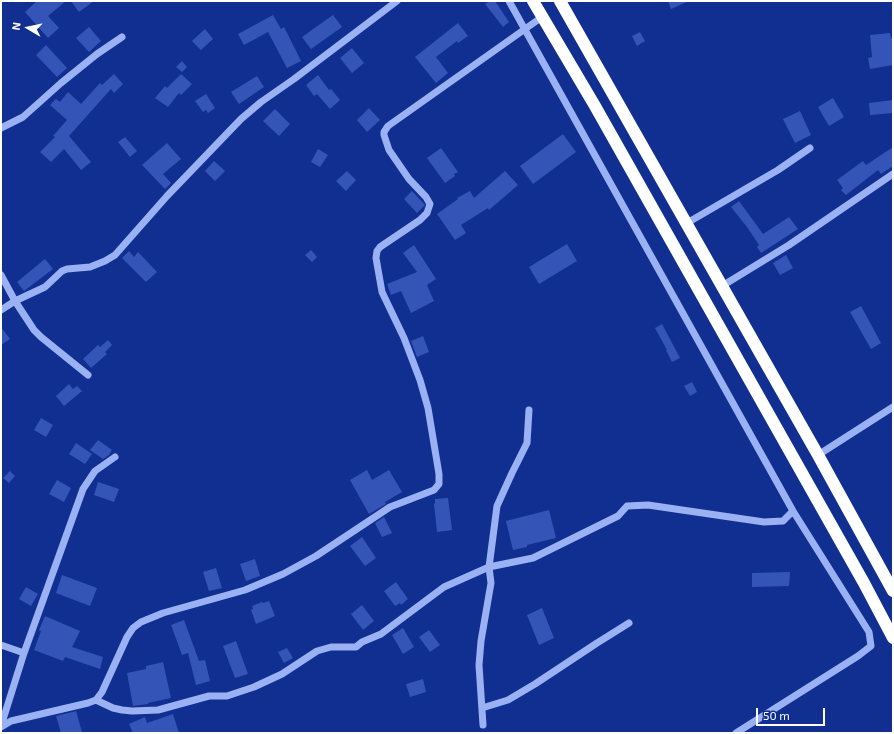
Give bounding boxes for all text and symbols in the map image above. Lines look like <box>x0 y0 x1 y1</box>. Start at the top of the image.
north arrow <box>8 8 48 48</box>
text: N <box>9 21 23 31</box>
scale bar <box>758 700 827 726</box>
text: 50 m <box>763 708 790 722</box>

